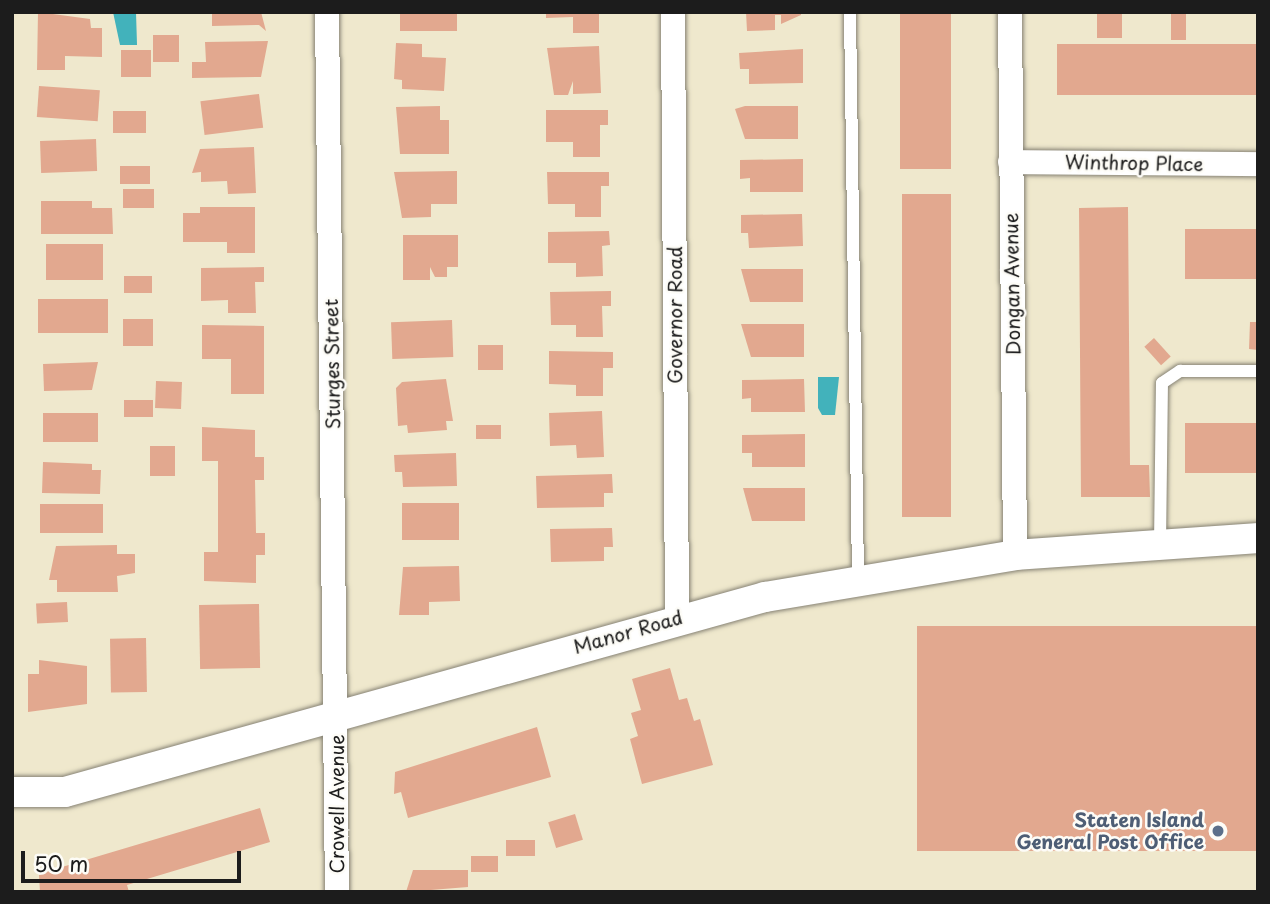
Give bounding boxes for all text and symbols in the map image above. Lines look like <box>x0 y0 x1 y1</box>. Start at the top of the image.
street label: Winthrop Place <box>1064 150 1204 176</box>
street label: Dongan Avenue <box>999 213 1025 355</box>
street label: Governor Road <box>664 247 686 383</box>
street label: Sturges Street <box>319 298 345 430</box>
street label: Manor Road <box>571 605 685 659</box>
street label: Crowell Avenue <box>326 734 348 874</box>
place label: Staten Island General Post Office <box>1017 809 1204 853</box>
marker: Staten Island General Post Office <box>1210 823 1226 839</box>
scale bar <box>24 838 245 882</box>
text: 50 m <box>34 847 88 879</box>

